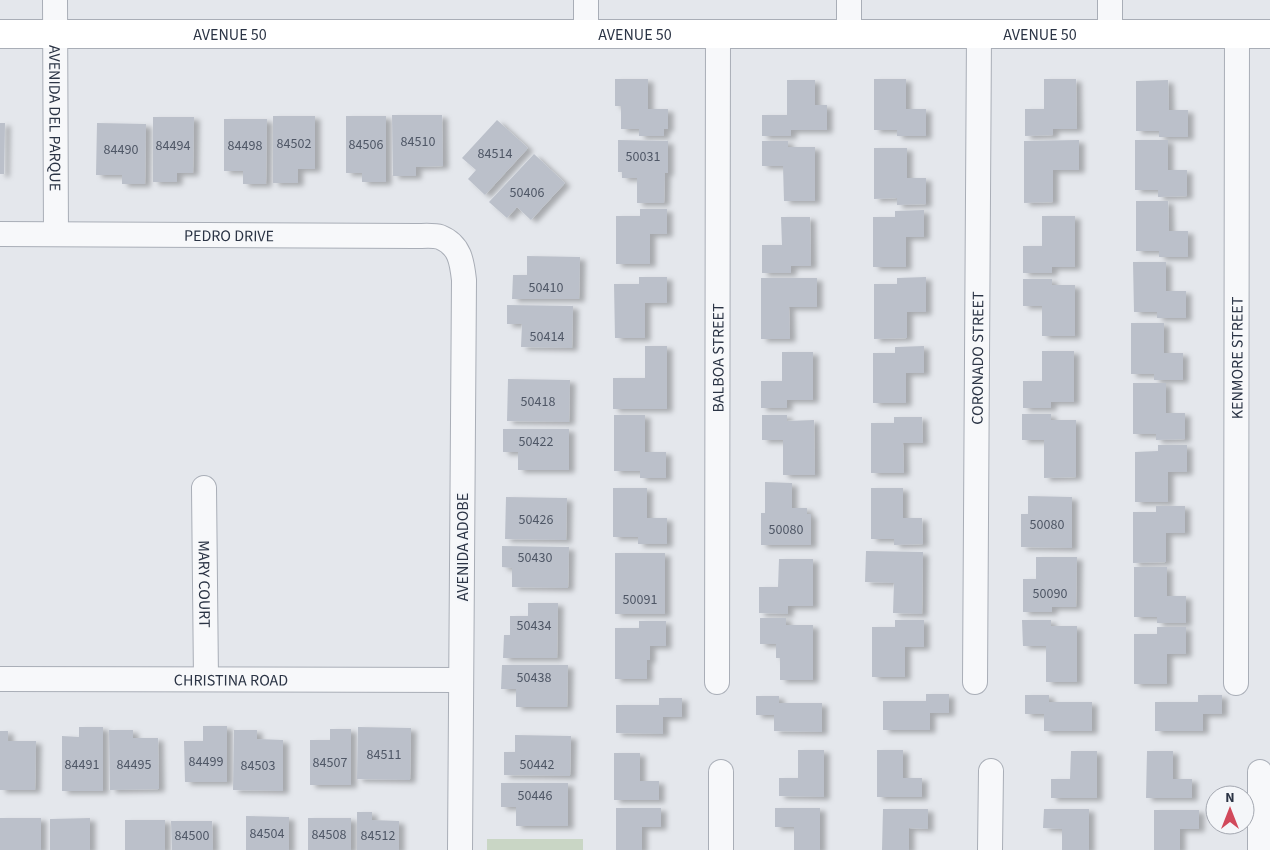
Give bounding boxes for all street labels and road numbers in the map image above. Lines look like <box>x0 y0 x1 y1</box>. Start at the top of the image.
street label: AVENUE 50 <box>193 24 267 46</box>
street label: AVENUE 50 <box>598 24 672 46</box>
street label: AVENUE 50 <box>1003 24 1077 46</box>
street label: AVENIDA DEL PARQUE <box>43 45 66 191</box>
street label: PEDRO DRIVE <box>184 225 274 247</box>
street label: CORONADO STREET <box>967 291 989 425</box>
street label: KENMORE STREET <box>1226 296 1249 419</box>
street label: BALBOA STREET <box>707 303 730 413</box>
street label: AVENIDA ADOBE <box>452 493 474 601</box>
street label: MARY COURT <box>193 540 215 628</box>
street label: CHRISTINA ROAD <box>174 669 288 692</box>

